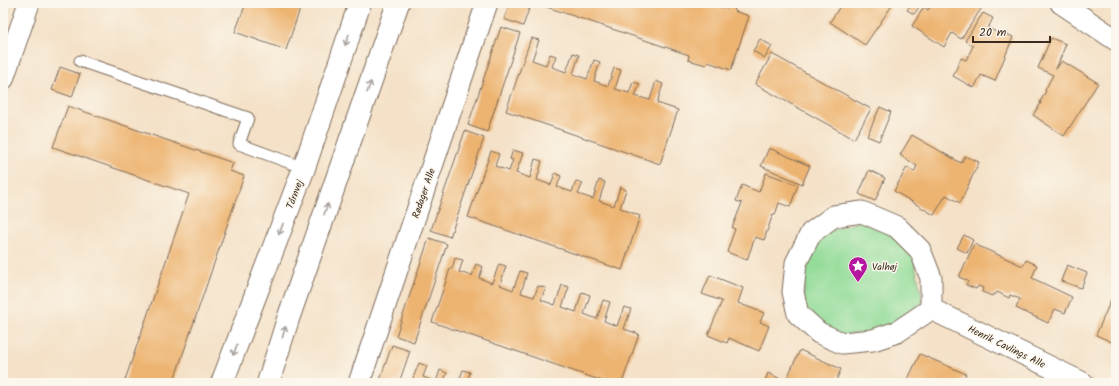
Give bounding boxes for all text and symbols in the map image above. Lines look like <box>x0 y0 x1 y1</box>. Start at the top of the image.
scale bar <box>973 18 1050 44</box>
text: 20 m <box>979 23 1007 42</box>
one-way arrow <box>343 33 351 45</box>
one-way arrow <box>366 80 373 93</box>
street label: Rødager Alle <box>408 166 440 221</box>
street label: Tårnvej <box>282 177 308 211</box>
one-way arrow <box>323 203 330 216</box>
one-way arrow <box>277 222 285 234</box>
place icon: Valhøj <box>847 255 869 283</box>
place label: Valhøj <box>872 259 897 275</box>
street label: Henrik Cavlings Alle <box>965 321 1048 373</box>
one-way arrow <box>281 326 288 339</box>
one-way arrow <box>230 344 238 356</box>

